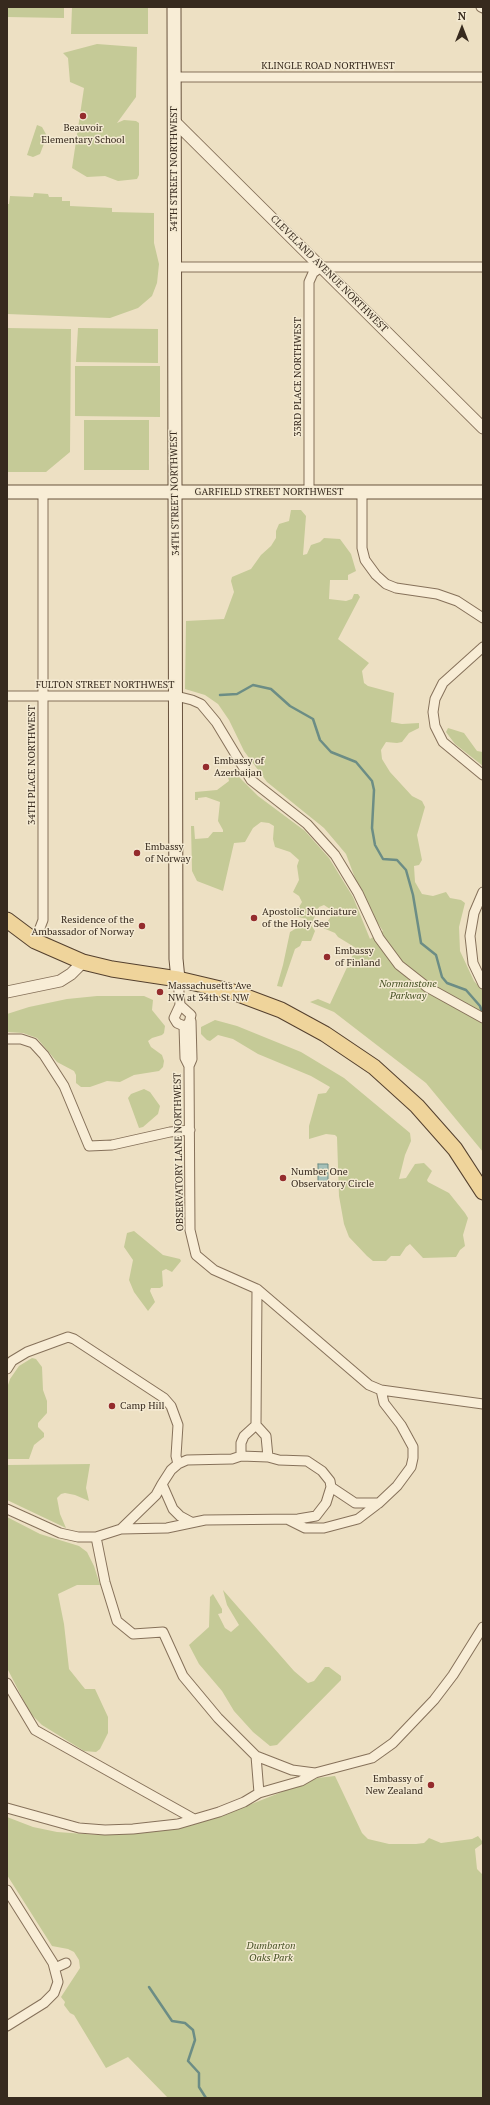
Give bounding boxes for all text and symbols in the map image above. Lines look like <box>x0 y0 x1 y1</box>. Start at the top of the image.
north arrow <box>442 8 482 48</box>
text: N <box>458 9 466 23</box>
street label: KLINGLE ROAD NORTHWEST <box>261 60 395 72</box>
street label: 34TH STREET NORTHWEST <box>168 106 180 232</box>
marker: Beauvoir Elementary School <box>78 111 88 121</box>
place label: Beauvoir Elementary School <box>41 122 125 146</box>
street label: CLEVELAND AVENUE NORTHWEST <box>268 213 390 335</box>
street label: 33RD PLACE NORTHWEST <box>292 317 304 437</box>
street label: 34TH STREET NORTHWEST <box>168 430 182 556</box>
street label: GARFIELD STREET NORTHWEST <box>195 486 343 498</box>
street label: FULTON STREET NORTHWEST <box>36 679 174 691</box>
street label: 34TH PLACE NORTHWEST <box>26 705 38 825</box>
place label: Embassy of Azerbaijan <box>214 755 264 778</box>
marker: Embassy of Azerbaijan <box>201 762 211 772</box>
place label: Embassy of Norway <box>145 841 191 864</box>
marker: Embassy of Norway <box>132 848 142 858</box>
place label: Apostolic Nunciature of the Holy See <box>262 906 357 930</box>
marker: Apostolic Nunciature of the Holy See <box>249 913 259 923</box>
place label: Residence of the Ambassador of Norway <box>31 914 134 938</box>
marker: Residence of the Ambassador of Norway <box>137 921 147 931</box>
place label: Embassy of Finland <box>335 945 380 968</box>
marker: Embassy of Finland <box>322 952 332 962</box>
park label: Normanstone Parkway <box>379 978 437 1002</box>
place label: Massachusetts Ave NW at 34th St NW <box>168 980 251 1004</box>
marker: Massachusetts Ave NW at 34th St NW <box>155 987 165 997</box>
street label: OBSERVATORY LANE NORTHWEST <box>172 1072 186 1232</box>
place label: Number One Observatory Circle <box>291 1166 374 1190</box>
marker: Number One Observatory Circle <box>278 1173 288 1183</box>
place label: Camp Hill <box>120 1400 165 1412</box>
marker: Camp Hill <box>107 1401 117 1411</box>
place label: Embassy of New Zealand <box>365 1773 423 1796</box>
marker: Embassy of New Zealand <box>426 1780 436 1790</box>
park label: Dumbarton Oaks Park <box>246 1940 296 1964</box>

